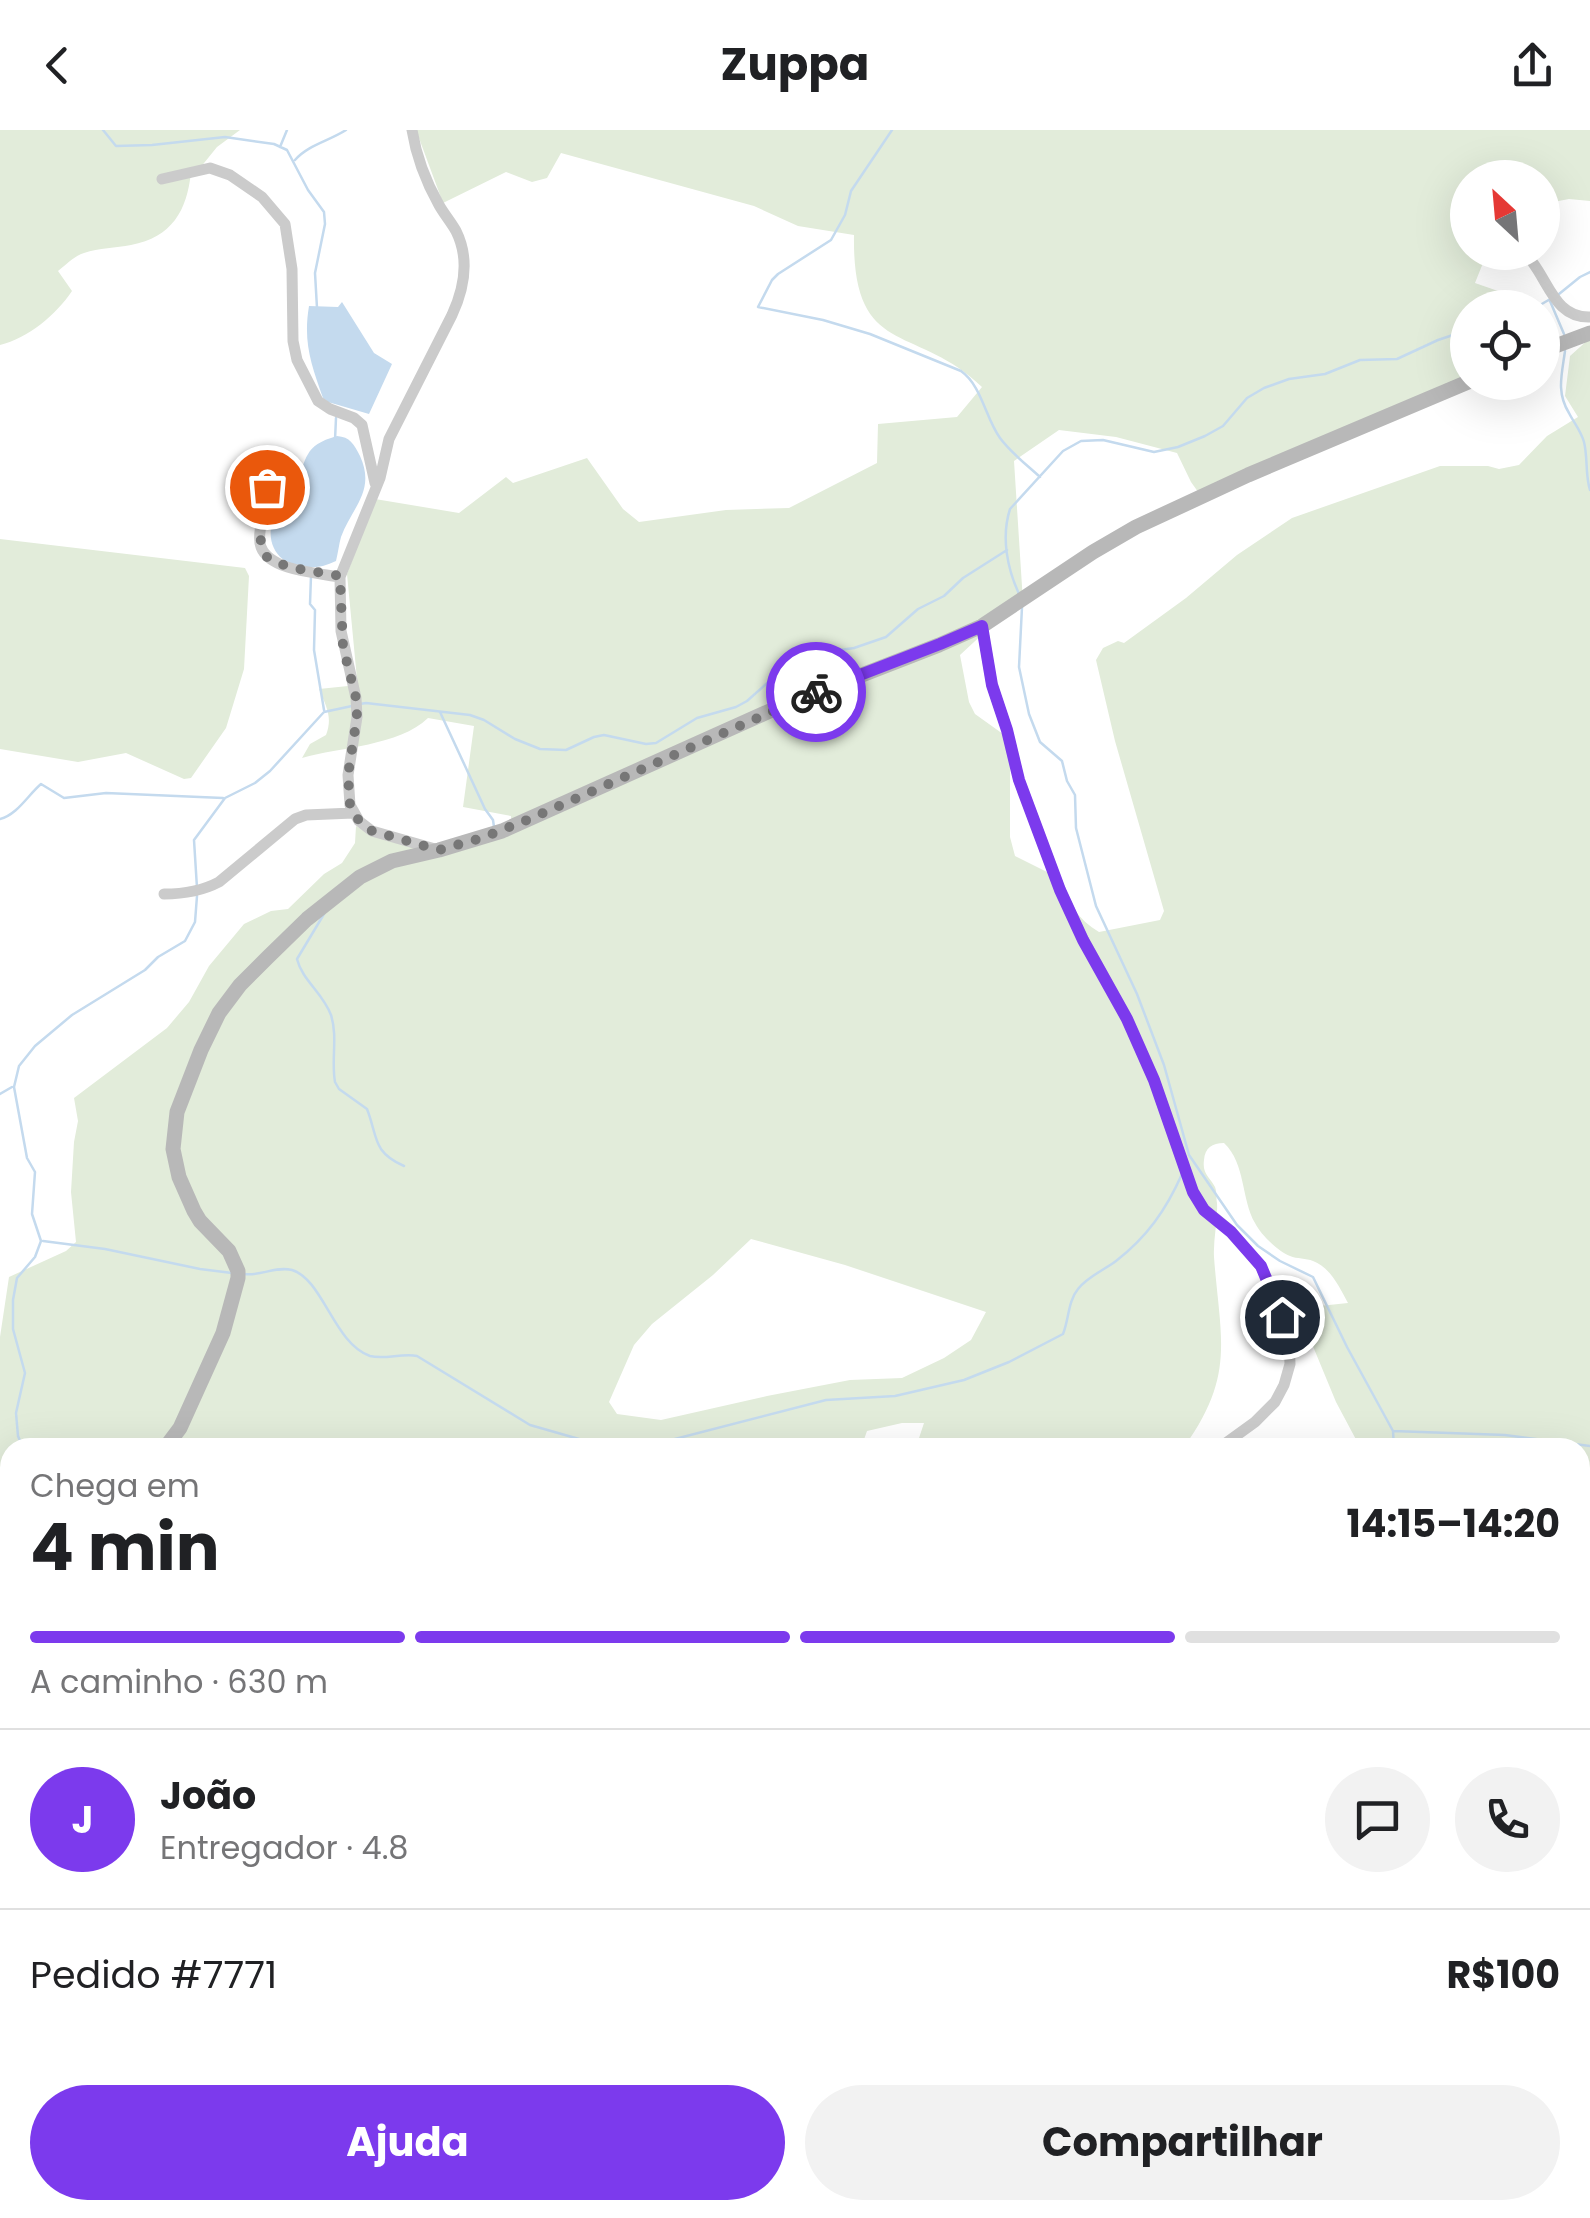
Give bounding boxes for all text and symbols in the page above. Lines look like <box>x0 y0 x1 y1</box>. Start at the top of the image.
text: Zuppa <box>721 33 869 96</box>
icon: back <box>30 38 85 93</box>
icon: share <box>1505 38 1560 93</box>
north arrow <box>1450 160 1560 270</box>
map controls <box>1450 160 1560 400</box>
button: locate <box>1450 290 1560 400</box>
pin <box>225 445 310 530</box>
icon: bag <box>240 460 295 515</box>
courier <box>766 642 866 742</box>
icon: bike <box>789 665 844 720</box>
pin <box>1240 1275 1325 1360</box>
icon: home <box>1255 1290 1310 1345</box>
text: Chega em <box>30 1463 200 1508</box>
text: 14:15–14:20 <box>1347 1497 1560 1550</box>
text: 4 min <box>30 1502 220 1593</box>
text: A caminho · 630 m <box>30 1659 328 1704</box>
button: chat <box>1325 1767 1430 1872</box>
button: phone <box>1455 1767 1560 1872</box>
text: João <box>160 1769 256 1822</box>
text: J <box>72 1793 93 1846</box>
text: Entregador · 4.8 <box>160 1825 409 1870</box>
text: Pedido #7771 <box>30 1948 277 2001</box>
text: R$100 <box>1446 1948 1560 2001</box>
button: Ajuda <box>30 2085 785 2200</box>
button: Compartilhar <box>805 2085 1560 2200</box>

